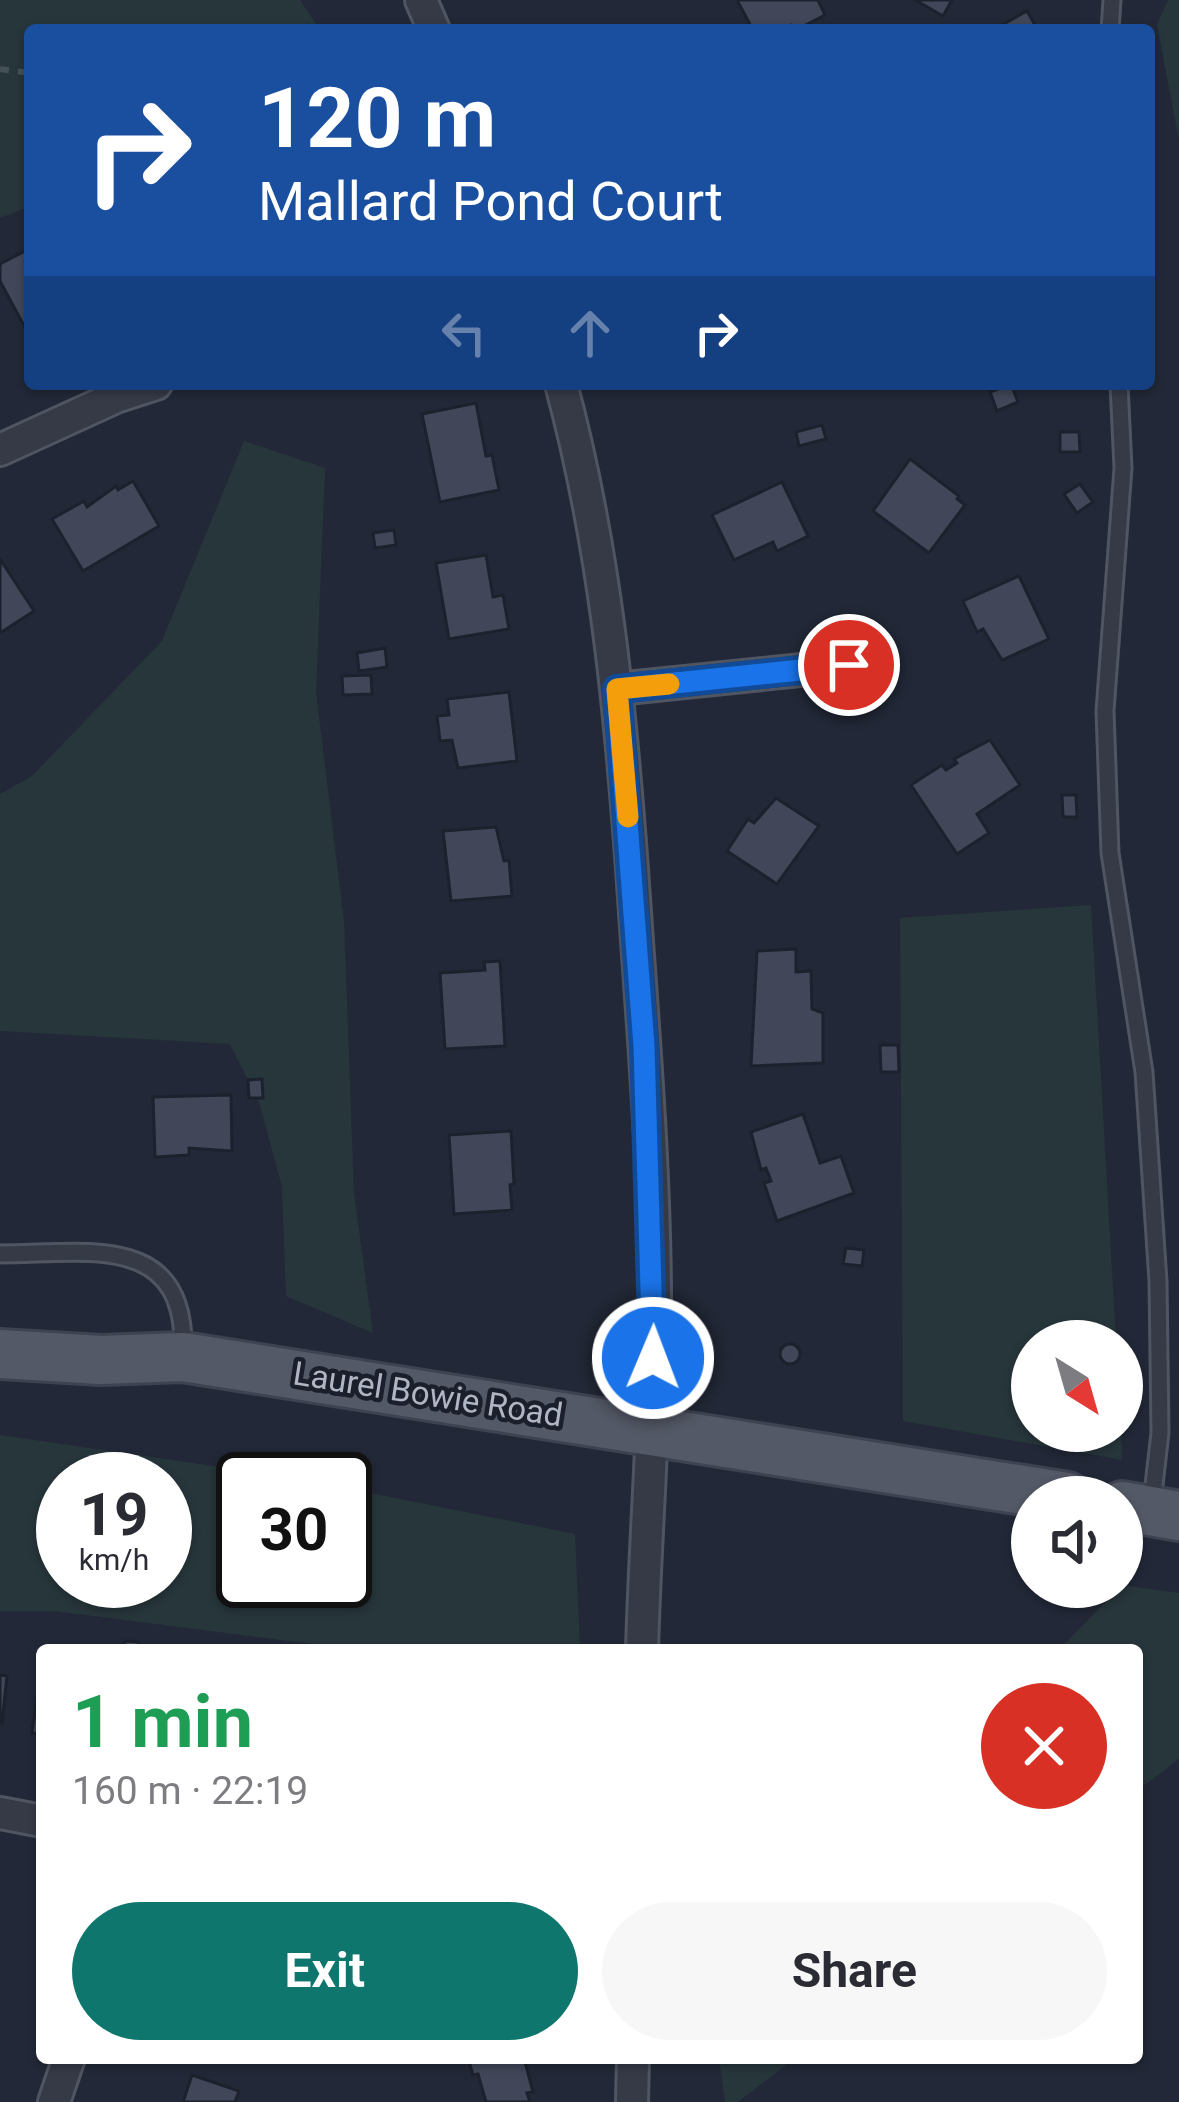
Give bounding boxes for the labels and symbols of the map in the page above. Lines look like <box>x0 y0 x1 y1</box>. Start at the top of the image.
pin <box>798 614 900 716</box>
position arrow <box>590 1295 716 1421</box>
north arrow <box>1011 1320 1143 1452</box>
street label: Laurel Bowie Road <box>291 1353 565 1435</box>
speed limit sign: 30 <box>216 1452 372 1608</box>

